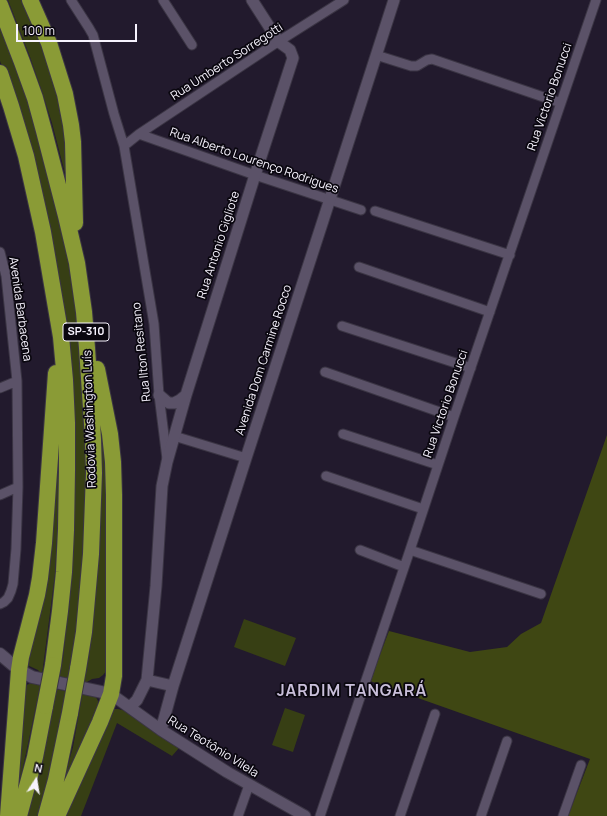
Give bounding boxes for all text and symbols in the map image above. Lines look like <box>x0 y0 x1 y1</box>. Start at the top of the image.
scale bar <box>18 16 139 42</box>
street label: Rua Umberto Sorregotti <box>168 20 286 104</box>
text: 100 m <box>23 22 55 39</box>
street label: Rua Victorio Bonucci <box>525 41 575 153</box>
street label: Rua Alberto Lourenço Rodrigues <box>168 125 340 197</box>
street label: Rua Antonio Gigliote <box>195 189 243 301</box>
street label: Avenida Barbacena <box>6 256 34 362</box>
street label: Avenida Dom Carmine Rocco <box>233 283 295 437</box>
street label: Rua Ilton Resitano <box>130 302 154 402</box>
road number: SP-310 <box>63 323 109 341</box>
street label: Rua Victorio Bonucci <box>421 348 471 460</box>
street label: Rodovia Washington Luís <box>80 350 100 488</box>
district label: JARDIM TANGARÁ <box>277 682 427 702</box>
street label: Rua Teotônio Vilela <box>165 713 261 781</box>
north arrow <box>16 760 56 800</box>
text: N <box>33 760 44 776</box>

